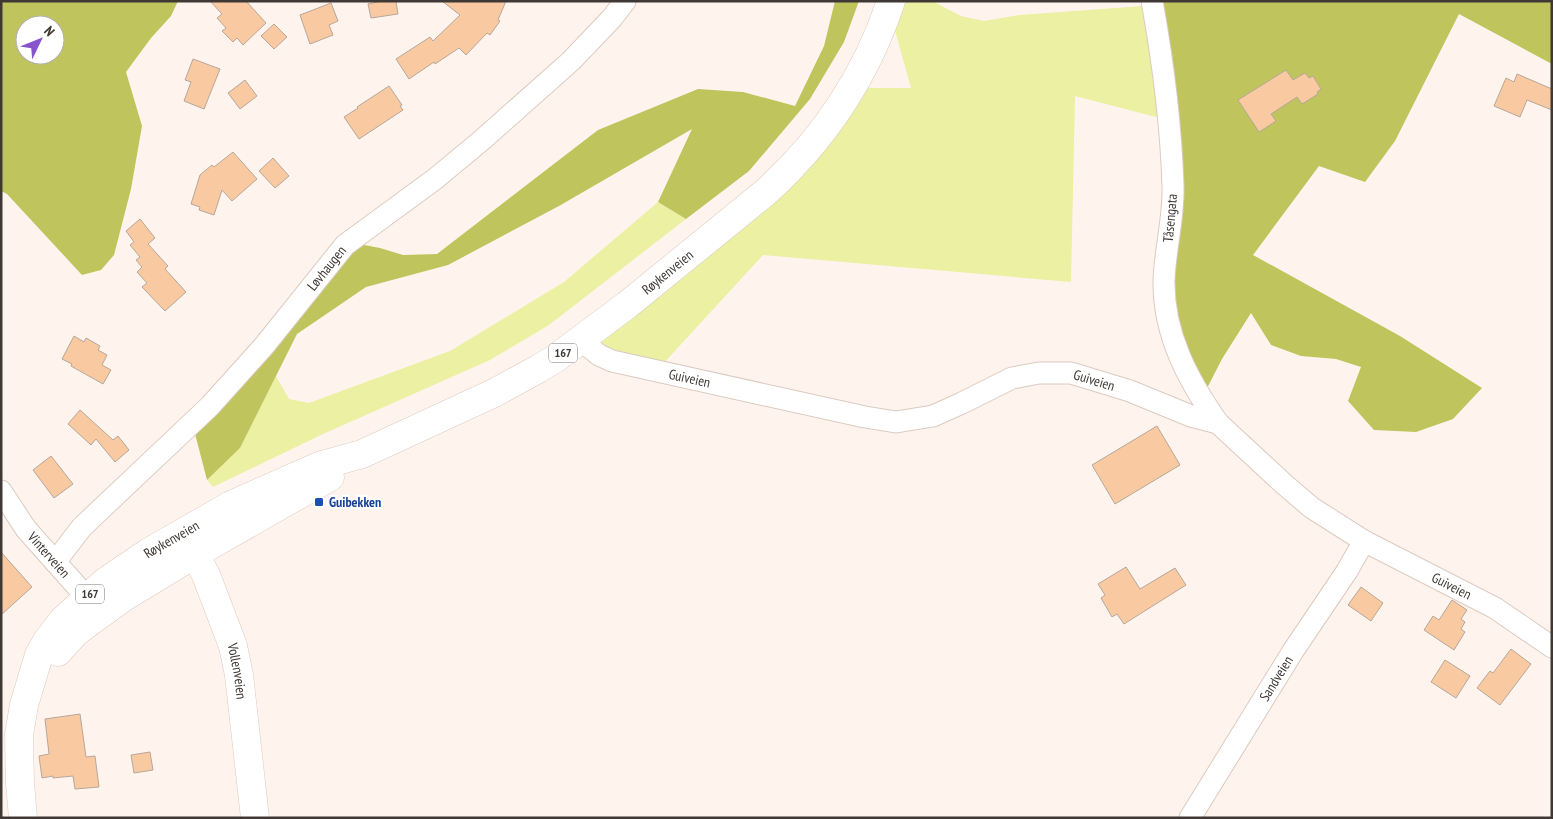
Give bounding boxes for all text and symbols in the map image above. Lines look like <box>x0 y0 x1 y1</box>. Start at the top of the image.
north arrow <box>15 15 65 65</box>
text: N <box>40 22 59 40</box>
street label: Tåsengata <box>1159 193 1181 243</box>
street label: Løvhaugen <box>303 242 350 294</box>
street label: Røykenveien <box>638 246 697 298</box>
road number: 167 <box>549 343 577 362</box>
street label: Guiveien <box>667 365 712 392</box>
street label: Guiveien <box>1071 365 1117 395</box>
place label: Guibekken <box>329 493 381 511</box>
marker: Guibekken <box>313 496 325 508</box>
street label: Røykenveien <box>140 516 202 562</box>
street label: Vinterveien <box>23 527 74 581</box>
street label: Guiveien <box>1429 568 1475 603</box>
road number: 167 <box>76 584 104 604</box>
street label: Vollenveien <box>223 640 251 700</box>
street label: Sandveien <box>1255 652 1297 704</box>

